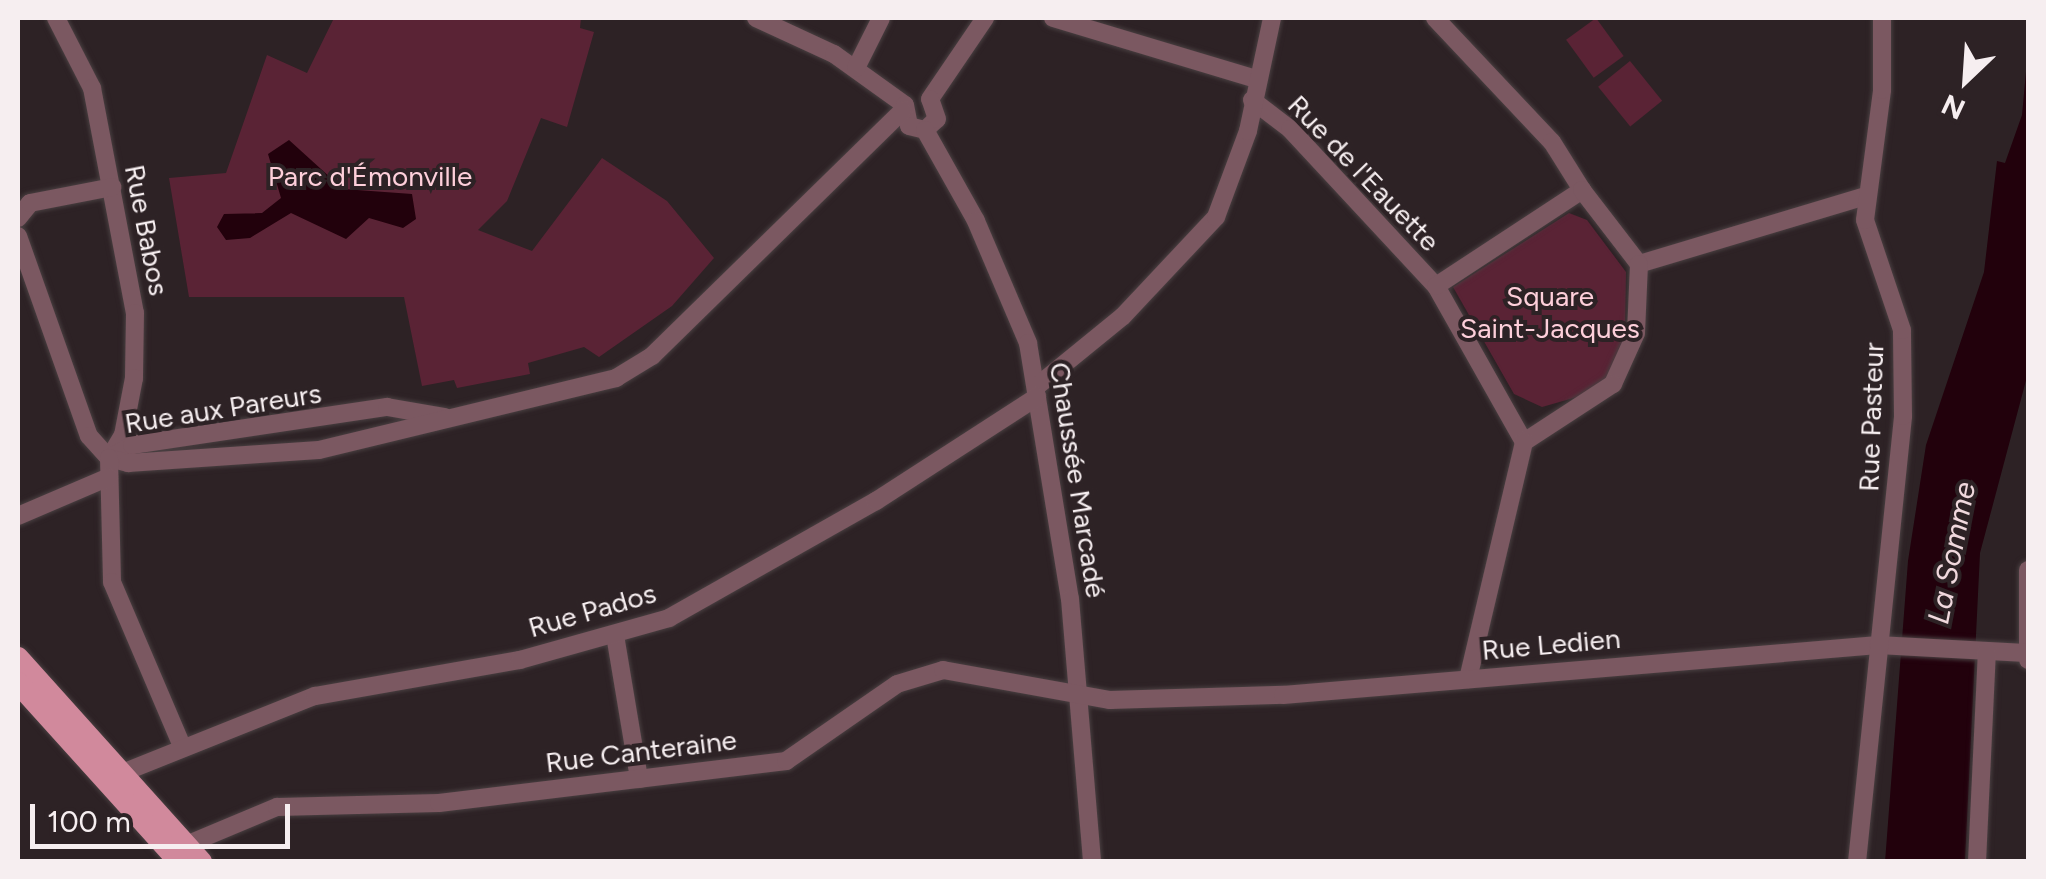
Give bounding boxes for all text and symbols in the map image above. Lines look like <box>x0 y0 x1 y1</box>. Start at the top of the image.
north arrow <box>1916 30 2016 130</box>
text: N <box>1936 87 1970 127</box>
street label: Rue de l'Eauette <box>1281 88 1447 258</box>
park label: Parc d'Émonville <box>268 159 472 193</box>
street label: Rue Babos <box>118 162 176 298</box>
park label: Square Saint-Jacques <box>1460 279 1640 345</box>
street label: Rue Pasteur <box>1852 342 1890 492</box>
street label: Chaussée Marcadé <box>1043 360 1113 600</box>
street label: Rue aux Pareurs <box>122 376 324 440</box>
water label: La Somme <box>1921 479 1983 627</box>
street label: Rue Pados <box>524 576 660 644</box>
street label: Rue Ledien <box>1480 621 1622 667</box>
street label: Rue Canteraine <box>543 723 739 779</box>
scale bar <box>35 784 295 846</box>
text: 100 m <box>47 803 131 840</box>

